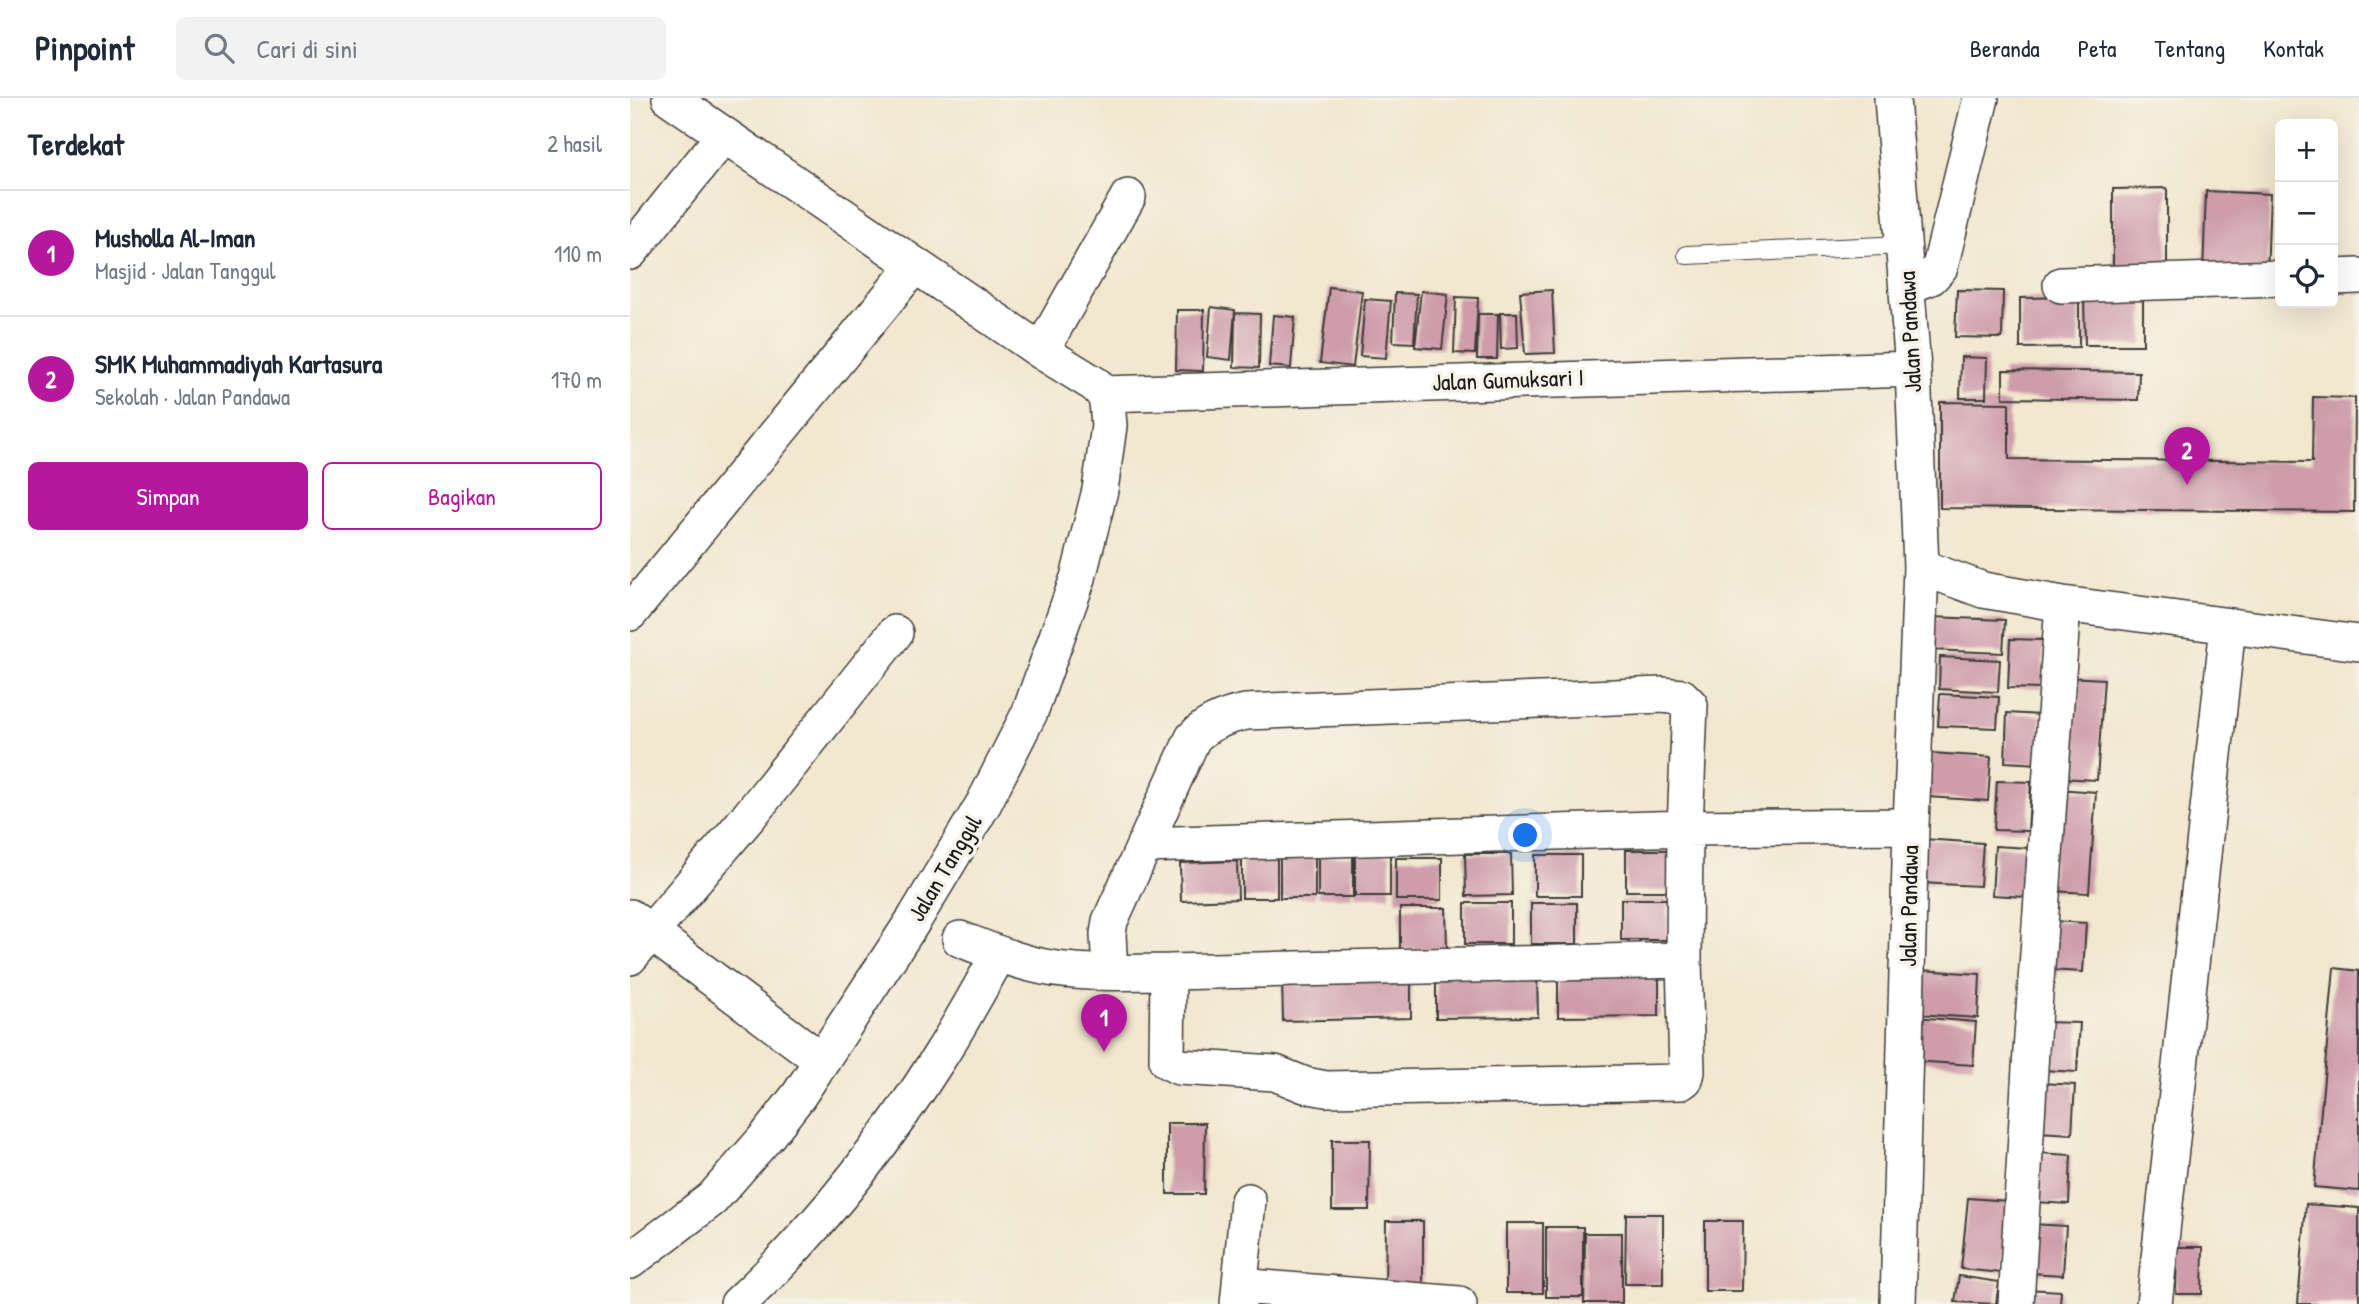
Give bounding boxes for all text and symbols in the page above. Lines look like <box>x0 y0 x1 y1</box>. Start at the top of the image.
search box <box>176 17 666 80</box>
text: Pinpoint <box>35 26 134 70</box>
icon: search <box>200 29 238 67</box>
text: Cari di sini <box>256 31 358 66</box>
text: Beranda <box>1970 32 2040 64</box>
text: Peta <box>2078 32 2116 64</box>
text: Tentang <box>2154 32 2225 64</box>
text: Kontak <box>2263 32 2324 64</box>
map controls <box>2275 119 2338 308</box>
button: + <box>2275 119 2338 182</box>
text: Terdekat <box>28 124 124 164</box>
text: 2 hasil <box>547 128 602 159</box>
button: − <box>2275 182 2338 245</box>
text: Musholla Al-Iman <box>95 220 256 255</box>
text: 1 <box>47 238 55 269</box>
text: 110 m <box>554 238 602 269</box>
button: locate <box>2275 245 2338 308</box>
text: Masjid · Jalan Tanggul <box>95 255 276 286</box>
street label: Jalan Pandawa <box>1890 271 1928 394</box>
text: SMK Muhammadiyah Kartasura <box>95 346 382 381</box>
street label: Jalan Gumuksari I <box>1432 360 1584 398</box>
text: 2 <box>46 364 56 395</box>
text: 170 m <box>551 364 602 395</box>
text: Sekolah · Jalan Pandawa <box>95 381 290 412</box>
pin: 2 <box>2164 427 2210 485</box>
button: Simpan <box>28 462 308 530</box>
button: Bagikan <box>322 462 602 530</box>
street label: Jalan Tanggul <box>900 808 989 927</box>
your location <box>1508 818 1542 852</box>
street label: Jalan Pandawa <box>1891 845 1925 967</box>
pin: 1 <box>1081 994 1127 1052</box>

